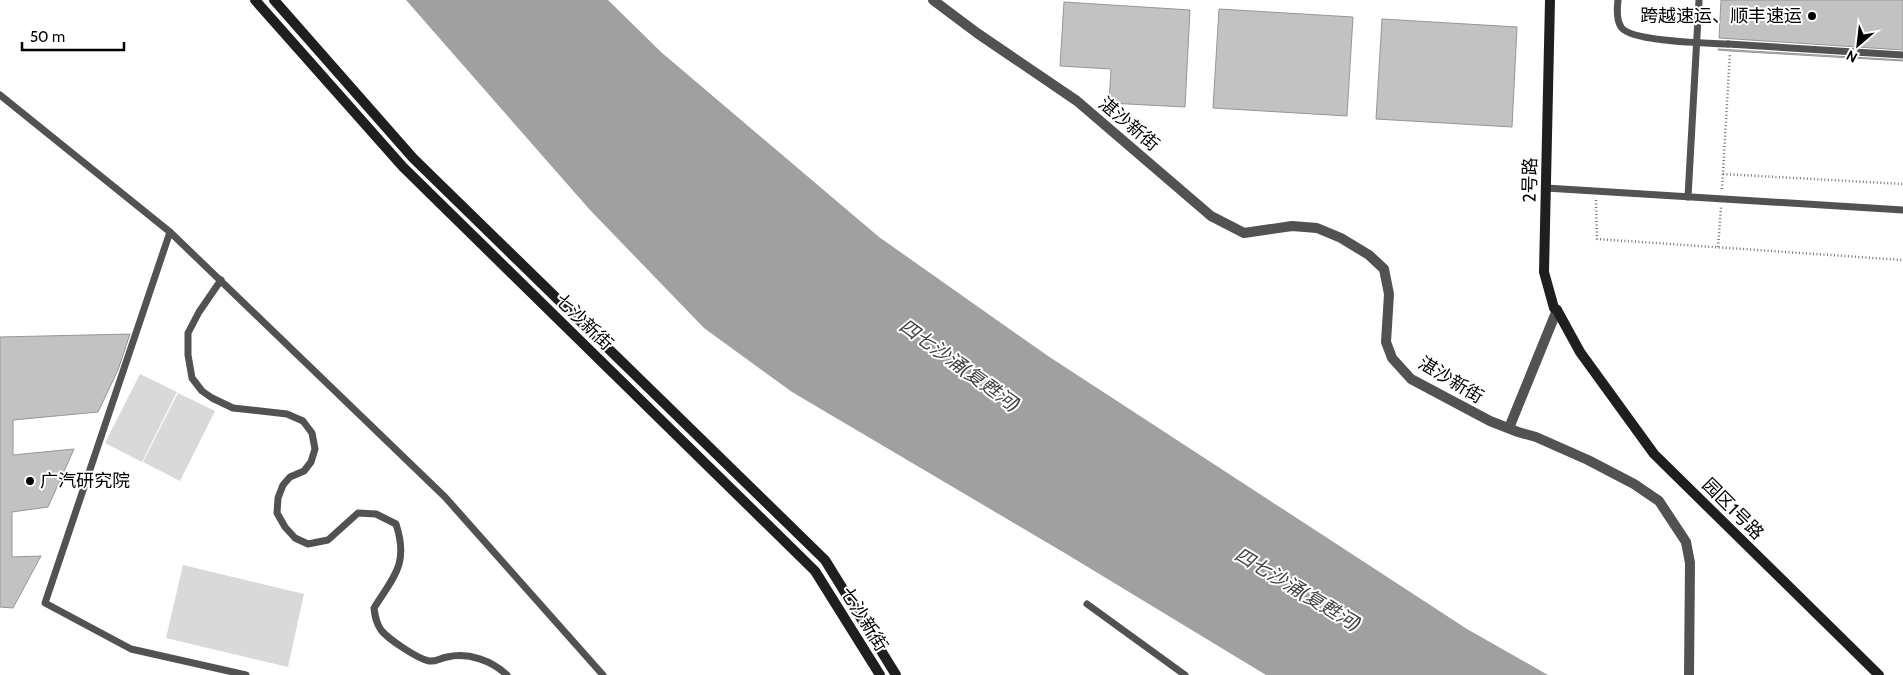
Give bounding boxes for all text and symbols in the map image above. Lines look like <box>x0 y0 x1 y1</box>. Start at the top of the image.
place label: 跨越速运、顺丰速运 <box>1640 5 1802 27</box>
marker: 跨越速运、顺丰速运 <box>1806 10 1818 22</box>
scale bar <box>22 20 125 52</box>
north arrow <box>1833 20 1883 70</box>
text: 50 m <box>30 28 65 46</box>
text: N <box>1843 46 1860 67</box>
street label: 湛沙新街 <box>1094 92 1164 156</box>
street label: 2号路 <box>1519 157 1541 203</box>
street label: 七沙新街 <box>550 289 618 355</box>
water label: 四七沙涌(复甦河) <box>895 314 1024 417</box>
street label: 湛沙新街 <box>1414 352 1488 408</box>
place label: 广汽研究院 <box>40 470 130 492</box>
street label: 园区1号路 <box>1698 474 1768 544</box>
marker: 广汽研究院 <box>24 475 36 487</box>
water label: 四七沙涌(复甦河) <box>1231 543 1365 636</box>
street label: 七沙新街 <box>836 583 892 655</box>

